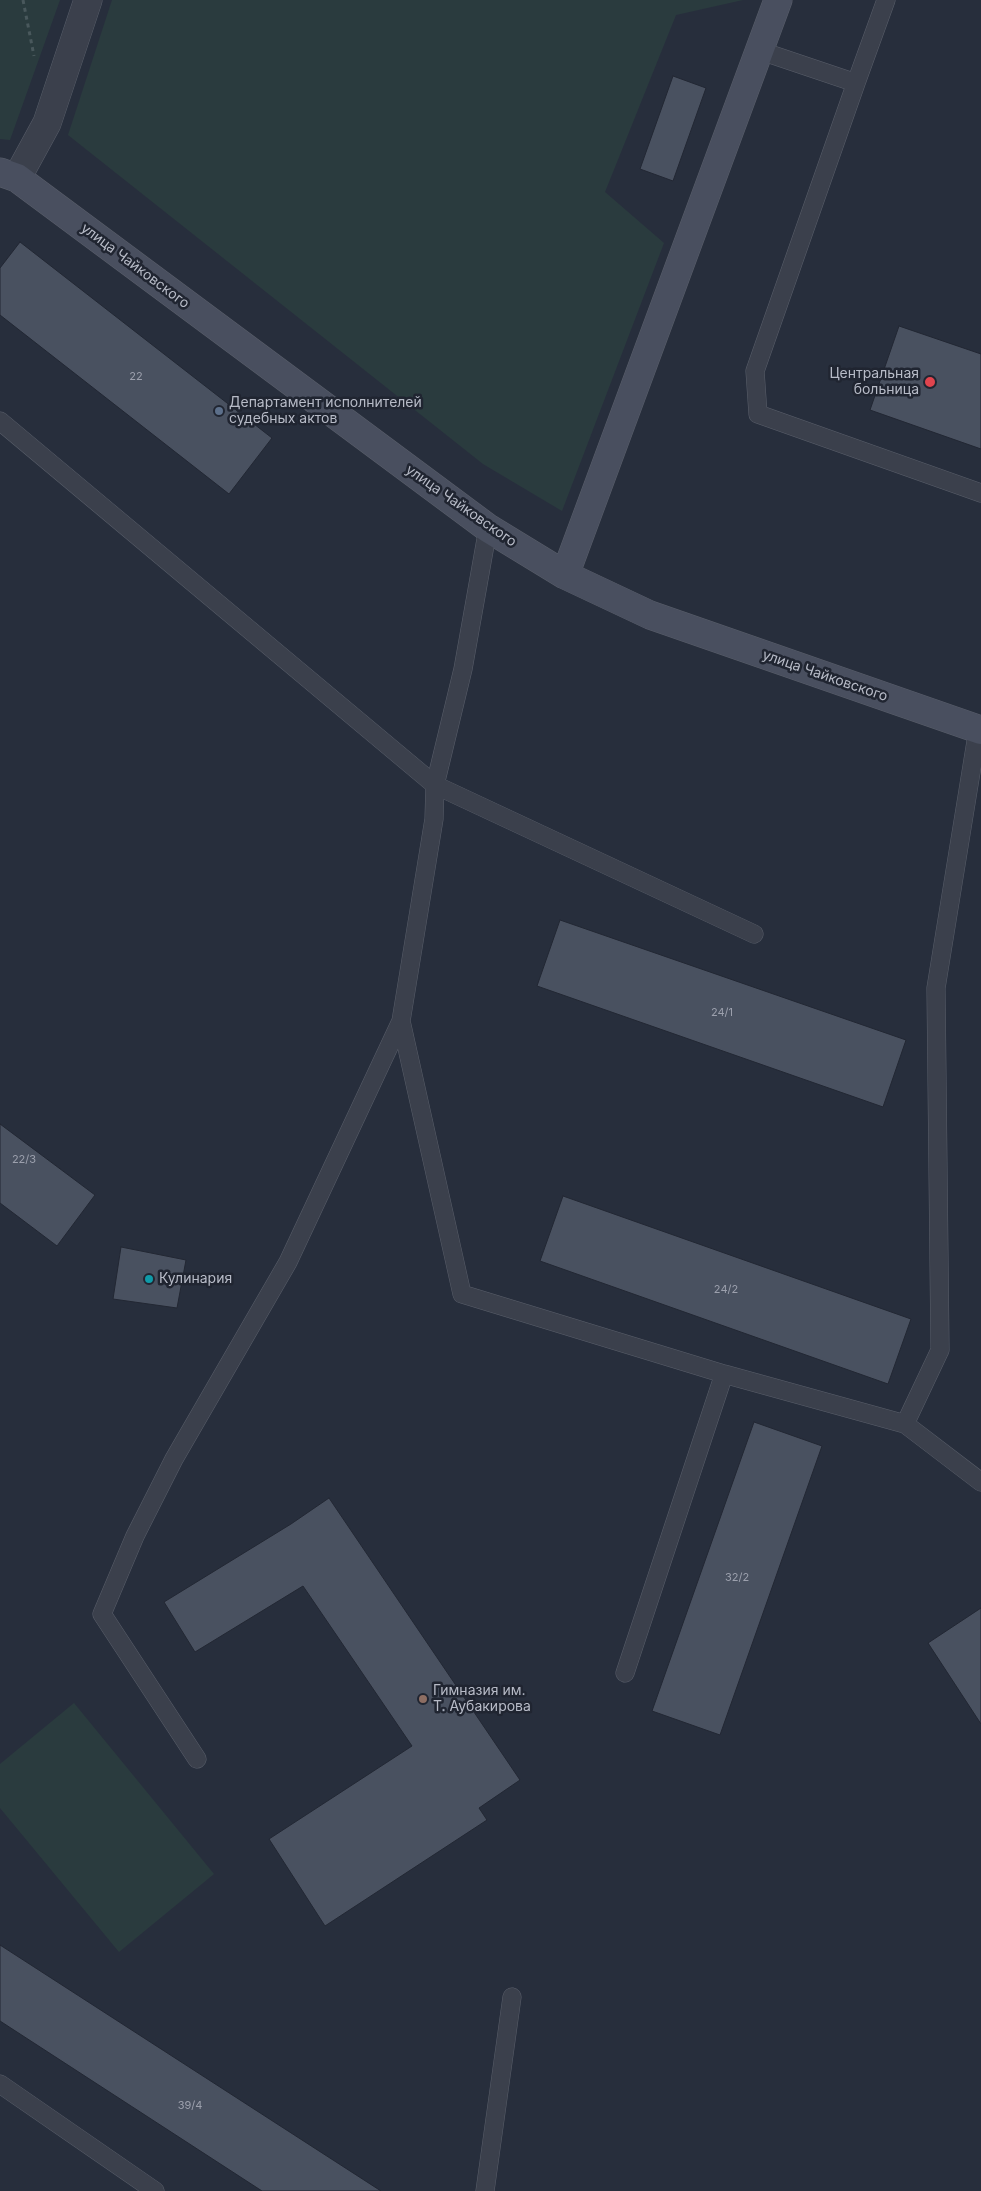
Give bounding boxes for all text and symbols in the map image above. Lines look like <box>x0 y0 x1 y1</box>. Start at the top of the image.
street label: улица Чайковского <box>78 220 192 312</box>
place label: Центральная больница <box>829 366 919 398</box>
house number: 22 <box>129 370 143 384</box>
marker: Центральная больница <box>923 375 937 389</box>
place label: Департамент исполнителей судебных актов <box>229 395 422 428</box>
marker: Департамент исполнителей судебных актов <box>213 405 225 417</box>
street label: улица Чайковского <box>402 461 520 551</box>
street label: улица Чайковского <box>760 647 890 705</box>
house number: 24/1 <box>711 1006 733 1020</box>
house number: 22/3 <box>12 1153 36 1167</box>
place label: Кулинария <box>159 1271 232 1287</box>
marker: Кулинария <box>143 1273 155 1285</box>
house number: 24/2 <box>714 1283 738 1297</box>
house number: 32/2 <box>725 1571 749 1585</box>
place label: Гимназия им. Т. Аубакирова <box>433 1683 531 1715</box>
marker: Гимназия им. Т. Аубакирова <box>417 1693 429 1705</box>
house number: 39/4 <box>178 2099 202 2113</box>

